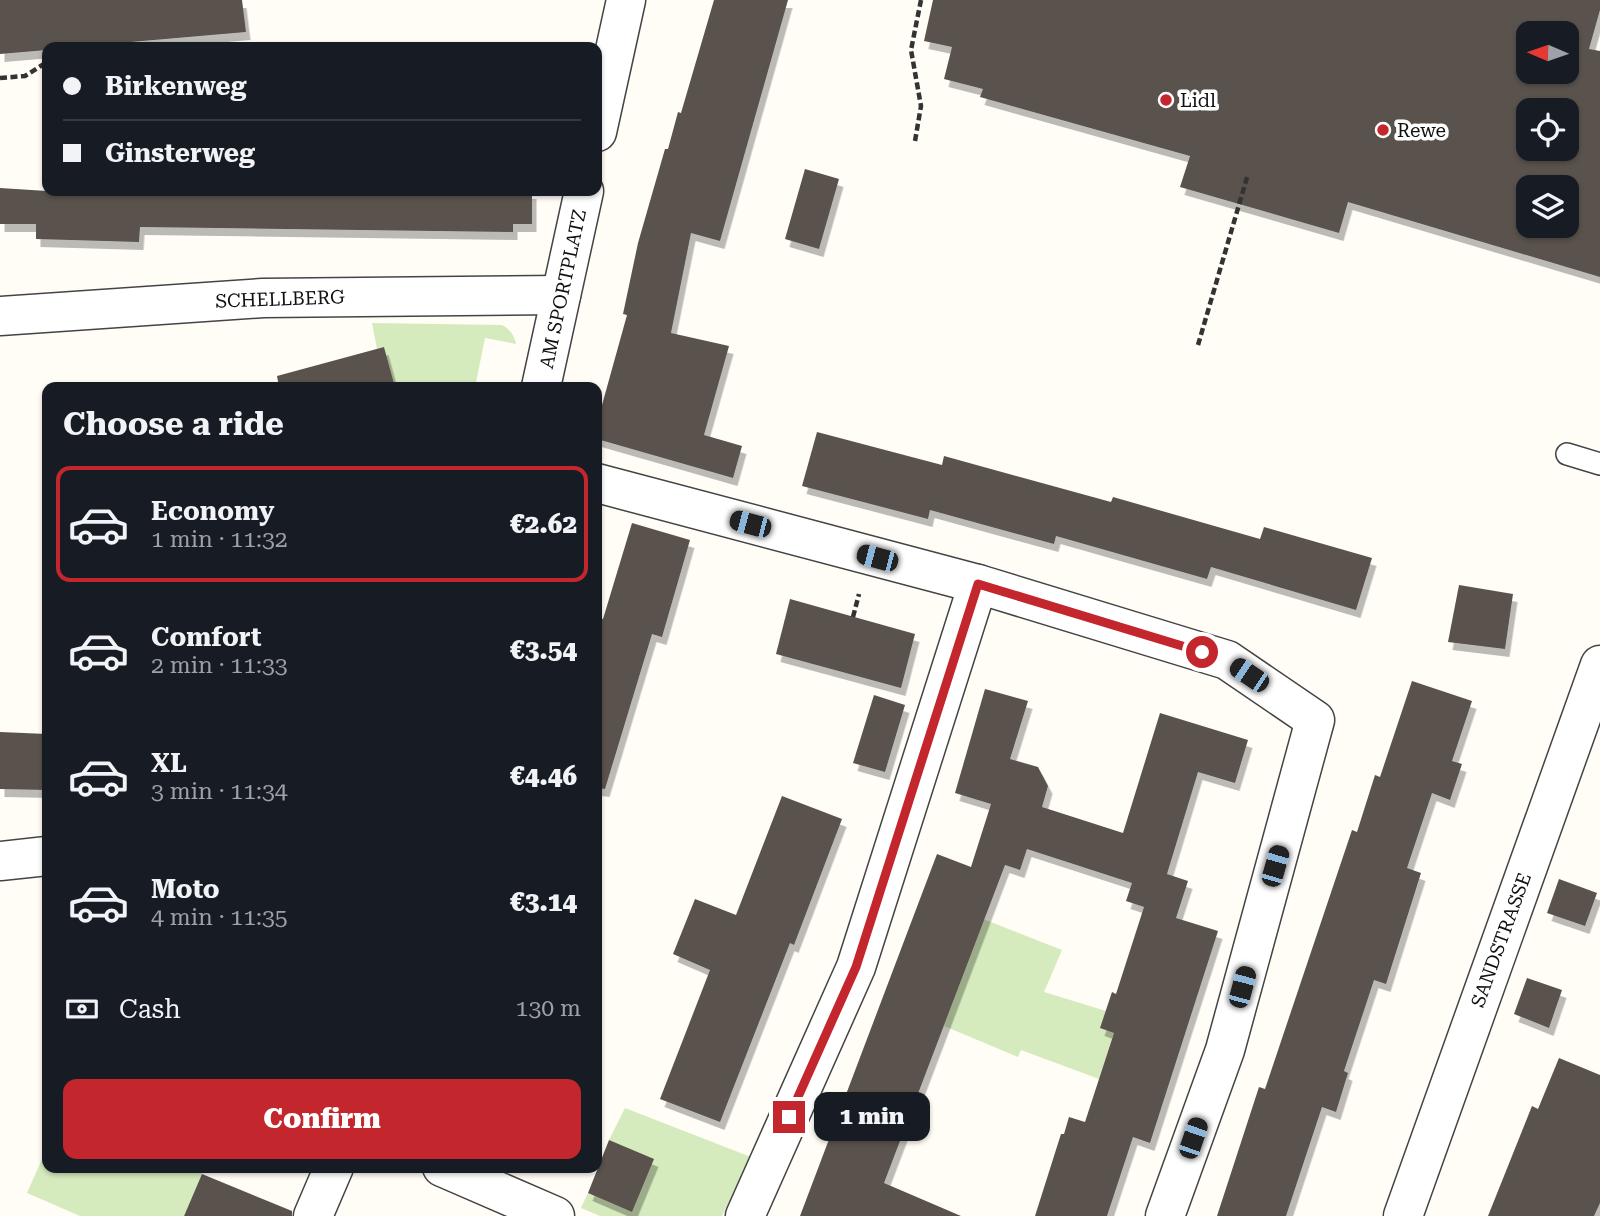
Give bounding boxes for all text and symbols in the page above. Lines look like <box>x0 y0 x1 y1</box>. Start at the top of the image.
north arrow <box>1516 21 1578 84</box>
map controls <box>1516 21 1579 238</box>
text: Birkenweg <box>105 71 246 101</box>
place label: Lidl <box>1180 89 1216 112</box>
marker: Lidl <box>1158 92 1174 108</box>
button: locate <box>1516 98 1579 161</box>
place label: Rewe <box>1397 119 1446 142</box>
marker: Rewe <box>1375 122 1391 138</box>
text: Ginsterweg <box>105 138 255 168</box>
button: layers <box>1516 175 1579 238</box>
street label: AM SPORTPLATZ <box>535 207 591 371</box>
street label: SCHELLBERG <box>215 285 345 313</box>
text: Choose a ride <box>63 405 284 443</box>
icon: car <box>67 493 130 556</box>
text: Economy <box>151 496 274 526</box>
car <box>727 508 774 540</box>
text: €2.62 <box>510 509 577 539</box>
text: 1 min · 11:32 <box>151 526 288 553</box>
car <box>854 542 901 574</box>
icon: car <box>67 619 130 682</box>
text: Comfort <box>151 622 261 652</box>
text: €3.54 <box>510 635 577 665</box>
route start <box>1186 636 1218 668</box>
text: 2 min · 11:33 <box>151 652 288 679</box>
car <box>1226 655 1273 695</box>
icon: car <box>67 745 130 808</box>
text: XL <box>151 748 187 778</box>
text: €4.46 <box>510 761 577 791</box>
text: 3 min · 11:34 <box>151 778 288 805</box>
car <box>1260 843 1291 889</box>
street label: SANDSTRASSE <box>1466 870 1536 1010</box>
icon: car <box>67 871 130 934</box>
text: Moto <box>151 874 220 904</box>
text: €3.14 <box>510 887 577 917</box>
text: 4 min · 11:35 <box>151 904 288 931</box>
car <box>1227 964 1258 1010</box>
icon: cash <box>63 990 101 1028</box>
text: Cash <box>119 994 181 1024</box>
text: 130 m <box>516 995 581 1022</box>
button: Confirm <box>63 1079 581 1159</box>
callout: 1 min <box>814 1092 929 1142</box>
route end <box>773 1101 805 1133</box>
text: 1 min <box>840 1103 904 1130</box>
car <box>1177 1115 1210 1161</box>

